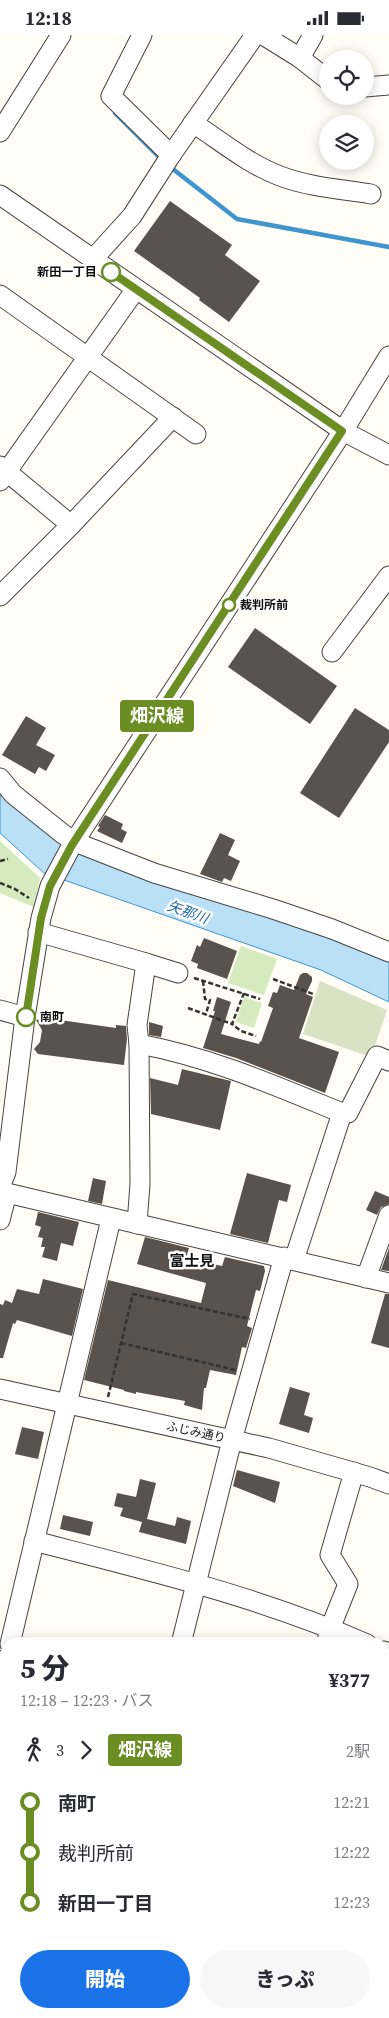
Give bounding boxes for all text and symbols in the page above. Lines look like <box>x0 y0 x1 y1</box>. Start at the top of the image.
text: 12:18 <box>25 5 72 31</box>
map controls <box>319 50 374 170</box>
button: locate <box>319 50 374 105</box>
button: layers <box>319 115 374 170</box>
marker: 新田一丁目 <box>101 262 121 282</box>
place label: 新田一丁目 <box>37 264 97 280</box>
place label: 裁判所前 <box>240 597 288 613</box>
marker: 裁判所前 <box>222 598 236 612</box>
line badge: 畑沢線 <box>128 700 186 732</box>
text: 畑沢線 <box>130 703 184 728</box>
water label: 矢那川 <box>165 895 213 929</box>
marker: 南町 <box>16 1007 36 1027</box>
place label: 南町 <box>40 1009 64 1025</box>
district label: 富士見 <box>169 1250 215 1271</box>
street label: ふじみ通り <box>165 1418 227 1446</box>
text: 5 分 <box>20 1649 69 1687</box>
text: ¥377 <box>329 1667 370 1693</box>
text: 12:18 – 12:23 · バス <box>20 1689 154 1711</box>
icon: walk <box>20 1736 48 1764</box>
icon: forward <box>72 1736 100 1764</box>
text: 畑沢線 <box>118 1737 172 1762</box>
text: 3 <box>56 1739 64 1761</box>
text: 2駅 <box>346 1740 370 1762</box>
text: 南町 <box>58 1790 96 1816</box>
text: 12:21 <box>333 1791 370 1813</box>
text: 裁判所前 <box>58 1840 134 1866</box>
text: 12:22 <box>333 1841 370 1863</box>
text: 新田一丁目 <box>58 1890 153 1916</box>
text: 12:23 <box>333 1891 370 1913</box>
button: 開始 <box>20 1950 190 2008</box>
button: きっぷ <box>200 1950 370 2008</box>

